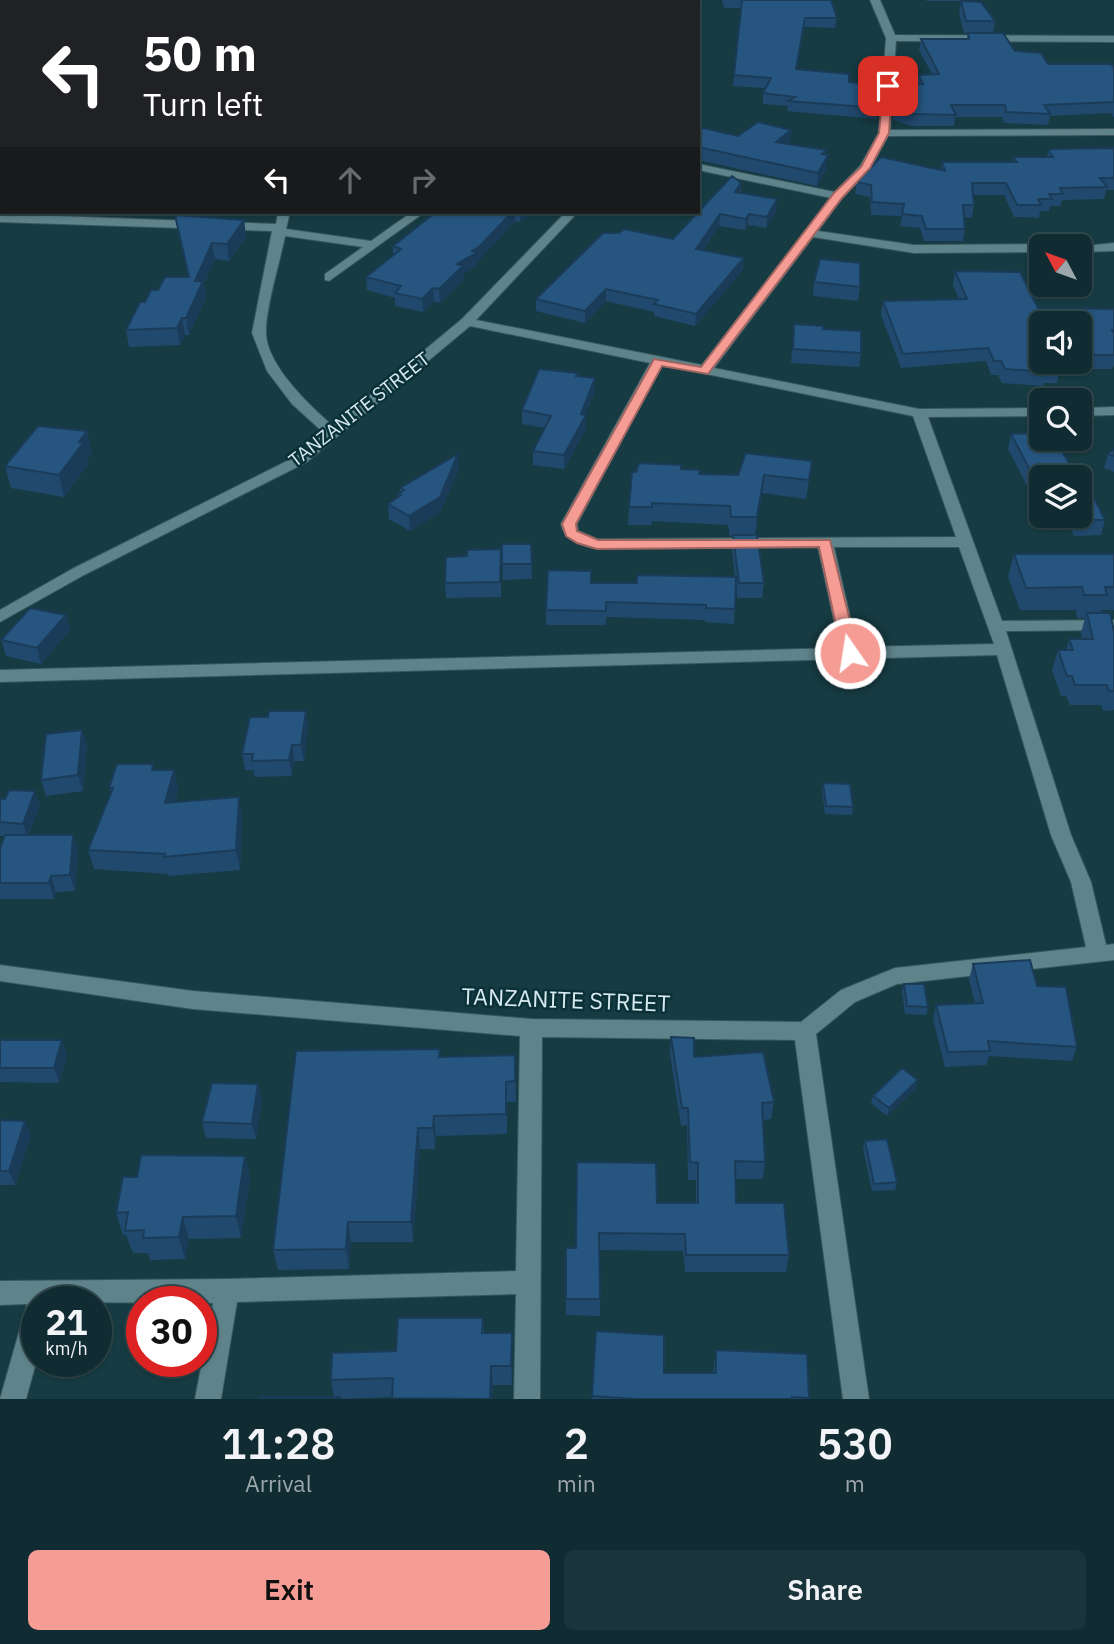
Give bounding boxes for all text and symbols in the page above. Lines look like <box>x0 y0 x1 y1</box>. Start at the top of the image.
text: 50 m <box>143 21 257 84</box>
icon: left <box>28 28 119 119</box>
pin <box>858 56 918 116</box>
icon: arrive <box>869 67 907 105</box>
text: Turn left <box>143 83 263 125</box>
icon: left <box>258 161 296 199</box>
icon: ahead <box>331 161 369 199</box>
icon: right <box>404 161 442 199</box>
north arrow <box>1029 234 1092 298</box>
map controls <box>1029 234 1092 528</box>
button: sound <box>1029 311 1092 374</box>
street label: TANZANITE STREET <box>284 346 434 472</box>
button: search <box>1029 388 1092 451</box>
button: layers <box>1029 465 1092 528</box>
position arrow <box>813 616 887 690</box>
street label: TANZANITE STREET <box>461 980 671 1018</box>
speed limit sign: 30 <box>126 1286 217 1377</box>
text: 21 <box>45 1299 88 1345</box>
text: km/h <box>45 1337 88 1360</box>
text: 11:28 <box>221 1416 336 1471</box>
text: 2 <box>564 1416 589 1471</box>
text: 530 <box>817 1416 893 1471</box>
text: Arrival <box>245 1468 312 1498</box>
text: min <box>557 1468 596 1498</box>
text: m <box>845 1468 865 1498</box>
button: Exit <box>28 1550 550 1630</box>
button: Share <box>564 1550 1086 1630</box>

